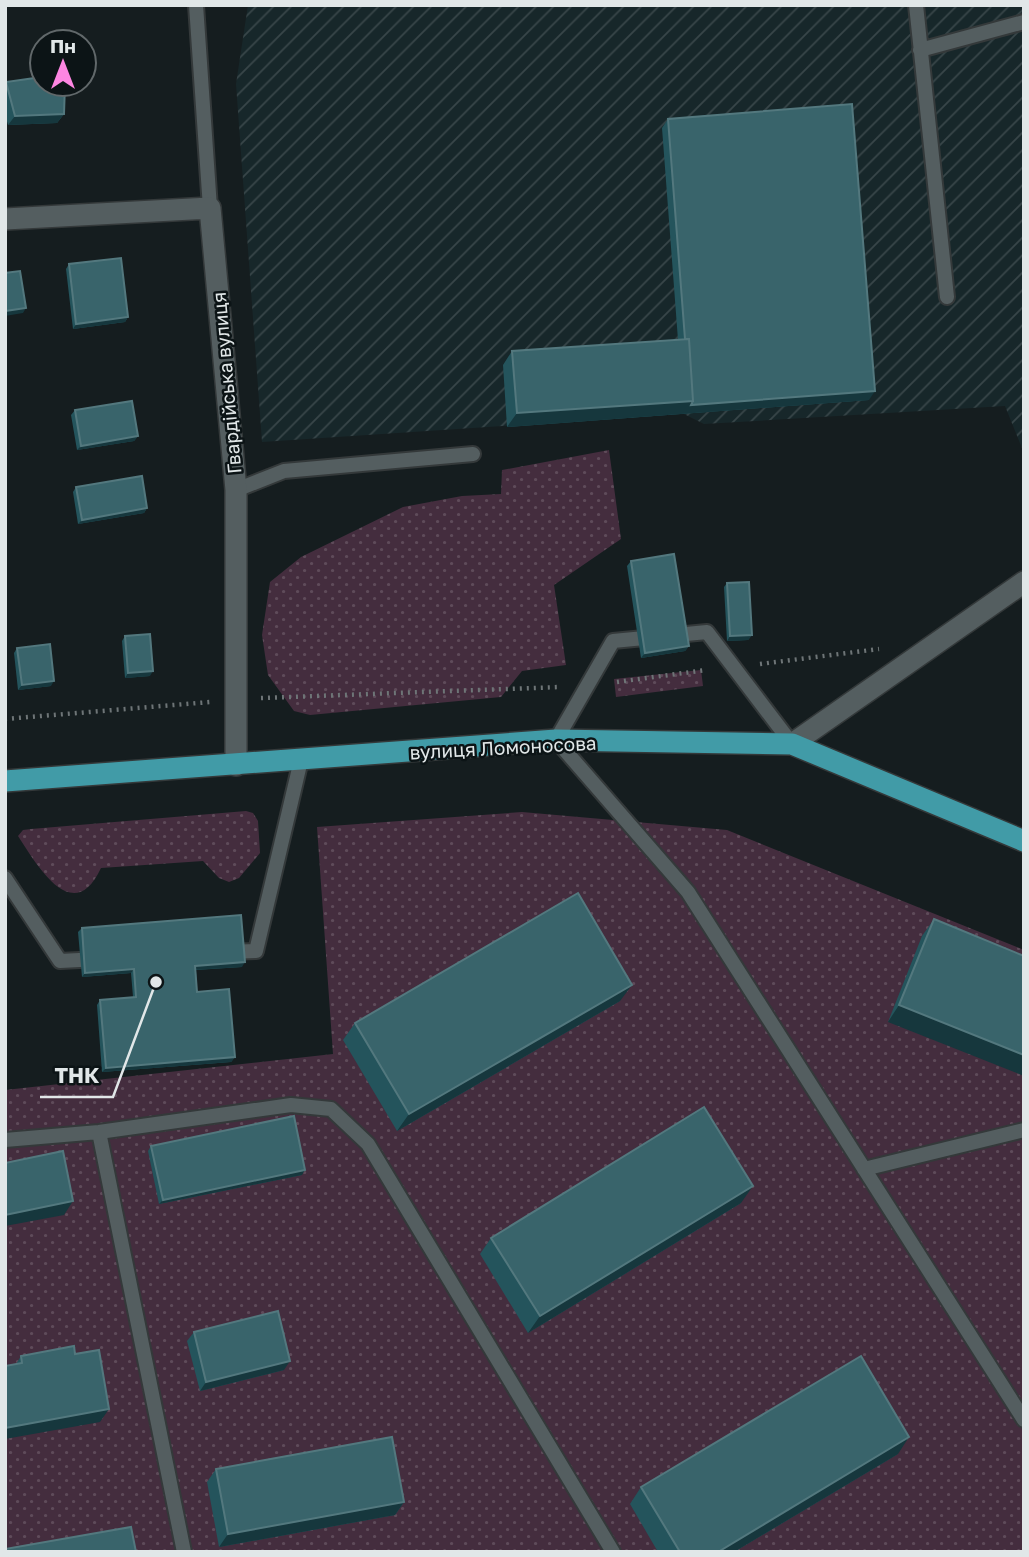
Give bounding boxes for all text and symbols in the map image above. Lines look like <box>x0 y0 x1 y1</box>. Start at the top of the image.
north arrow <box>28 28 98 98</box>
text: Пн <box>50 34 76 57</box>
street label: Гвардійська вулиця <box>207 291 245 475</box>
street label: вулиця Ломоносова <box>409 731 597 763</box>
callout: ТНК <box>40 1055 113 1097</box>
text: ТНК <box>54 1062 100 1088</box>

